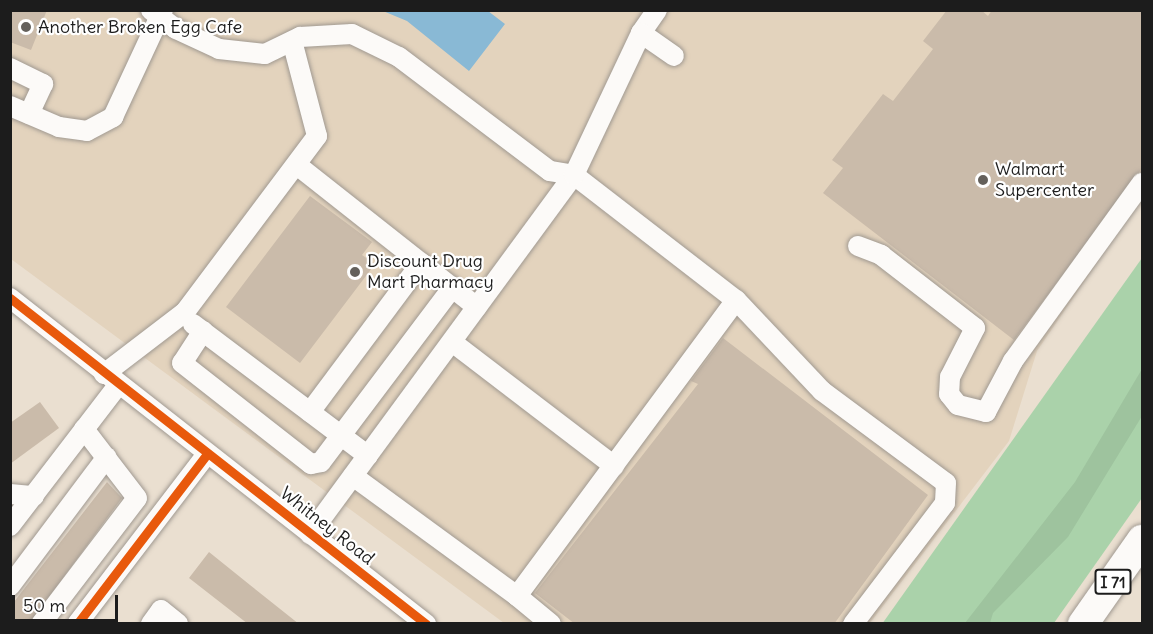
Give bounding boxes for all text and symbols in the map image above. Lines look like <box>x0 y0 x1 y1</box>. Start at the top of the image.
place label: Another Broken Egg Cafe <box>38 16 242 38</box>
marker: Another Broken Egg Cafe <box>19 20 33 34</box>
place label: Walmart Supercenter <box>995 159 1094 201</box>
marker: Walmart Supercenter <box>976 173 990 187</box>
place label: Discount Drug Mart Pharmacy <box>367 251 494 294</box>
marker: Discount Drug Mart Pharmacy <box>348 265 362 279</box>
street label: Whitney Road <box>276 482 378 570</box>
road number: I 71 <box>1094 569 1132 595</box>
scale bar <box>15 583 122 621</box>
text: 50 m <box>23 594 65 617</box>

